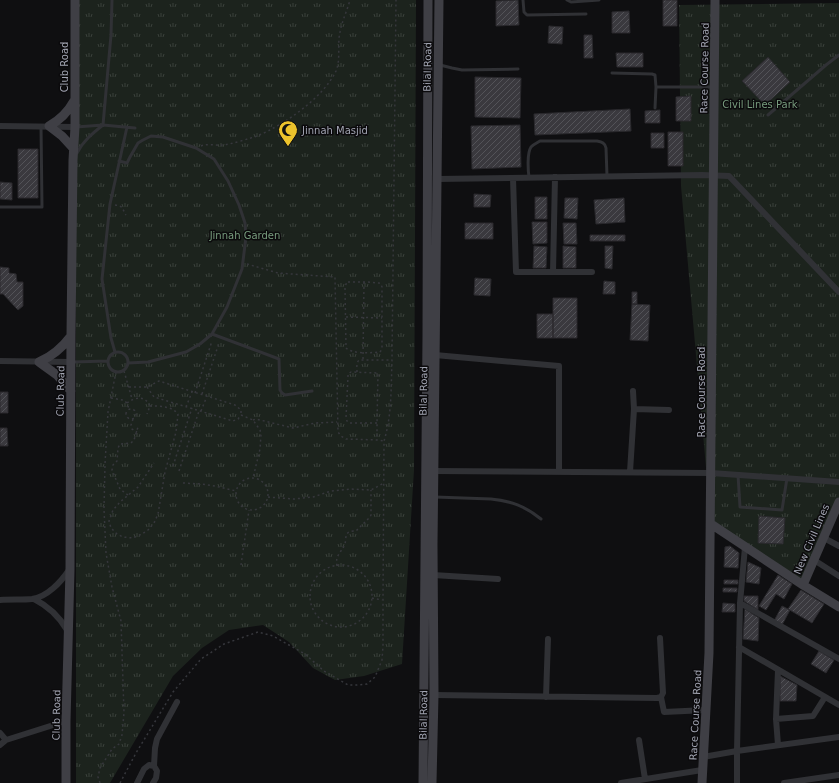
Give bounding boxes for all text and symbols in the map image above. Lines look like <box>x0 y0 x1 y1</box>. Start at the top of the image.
street label: Race Course Road <box>698 22 711 114</box>
street label: Club Road <box>59 42 70 92</box>
street label: Bilal Road <box>422 42 433 92</box>
park label: Civil Lines Park <box>722 99 798 110</box>
mosque icon: Jinnah Masjid <box>277 119 299 147</box>
place label: Jinnah Masjid <box>301 125 368 136</box>
park label: Jinnah Garden <box>209 230 280 241</box>
street label: Race Course Road <box>696 347 707 437</box>
street label: Club Road <box>55 366 66 416</box>
street label: Bilal Road <box>418 366 429 416</box>
street label: New Civil Lines <box>792 502 831 576</box>
street label: Race Course Road <box>688 669 703 761</box>
street label: Club Road <box>51 690 62 740</box>
street label: Bilal Road <box>418 690 429 740</box>

